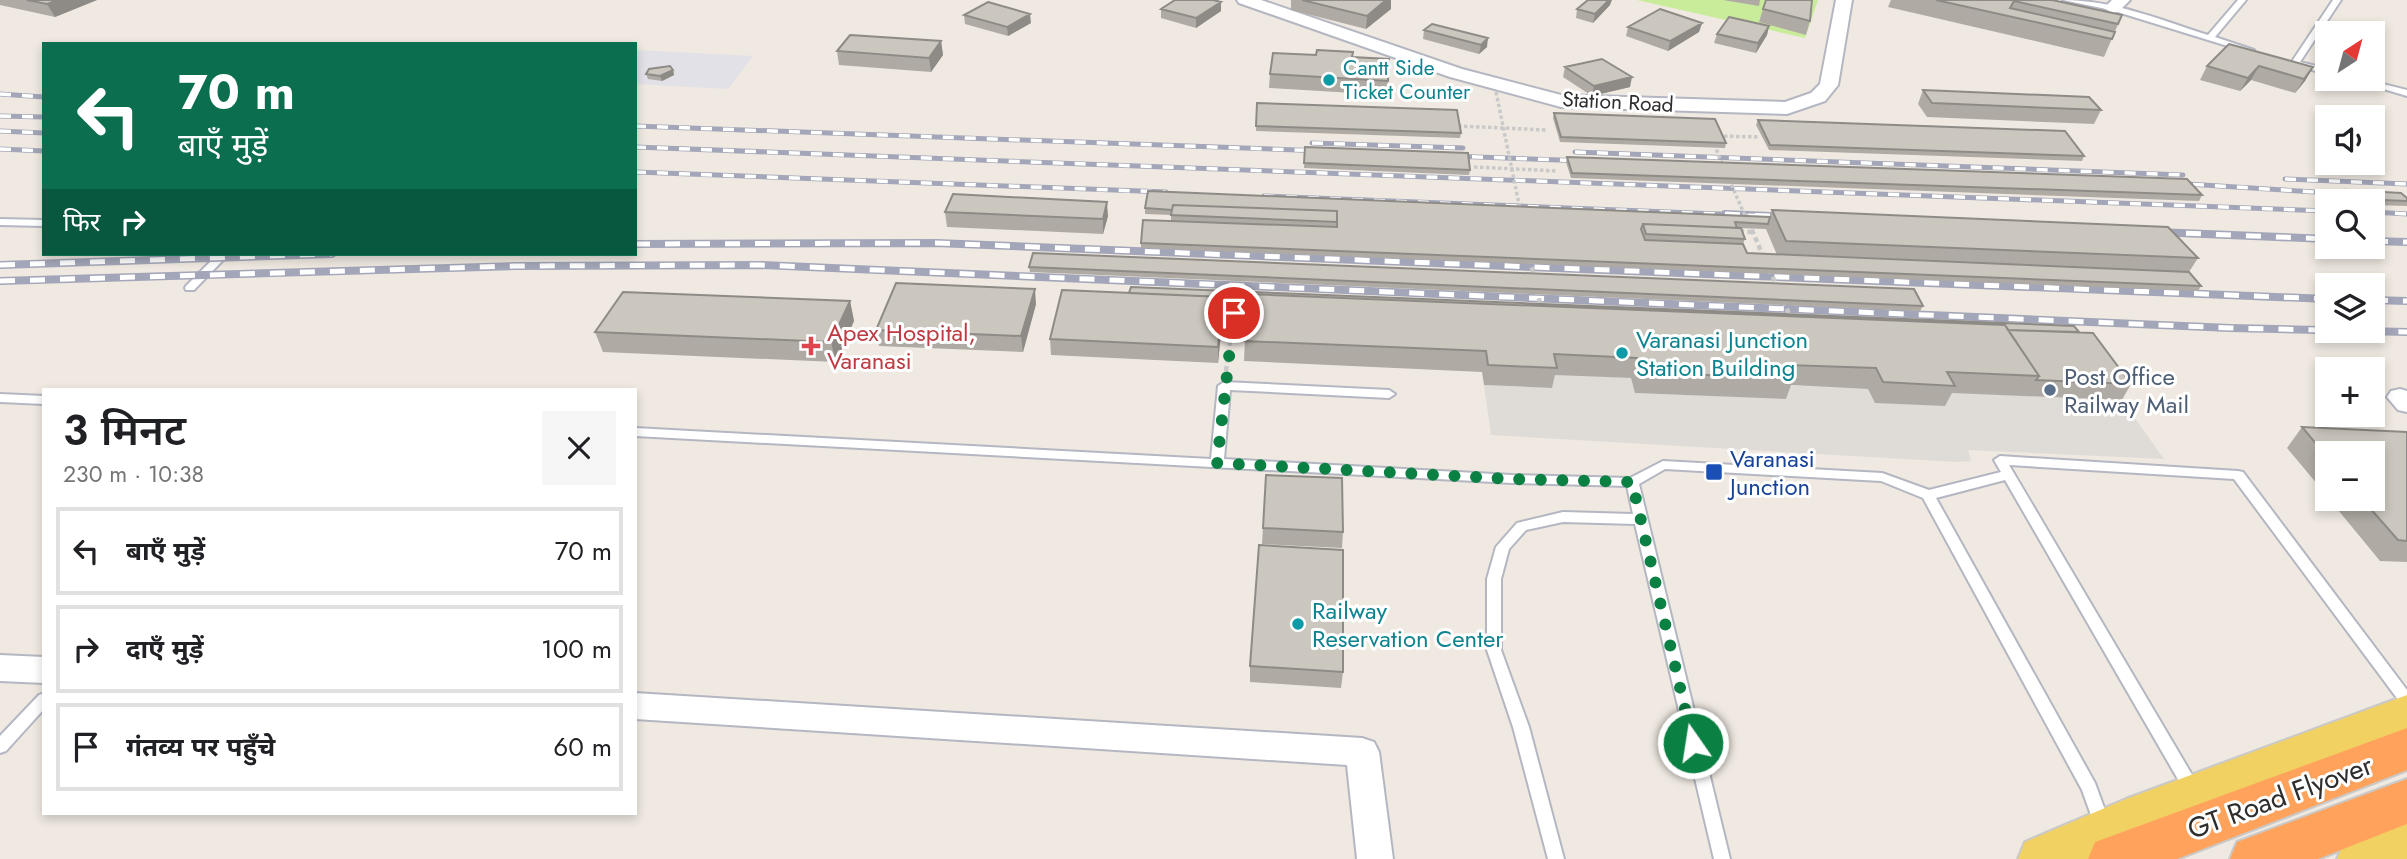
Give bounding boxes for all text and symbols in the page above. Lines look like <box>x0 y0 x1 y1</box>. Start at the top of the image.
north arrow <box>2315 21 2385 91</box>
map controls <box>2315 21 2385 511</box>
place label: Cantt Side Ticket Counter <box>1343 53 1471 107</box>
text: 70 m <box>178 57 295 127</box>
icon: left <box>63 70 154 161</box>
marker: Cantt Side Ticket Counter <box>1321 72 1337 88</box>
street label: Station Road <box>1562 84 1674 120</box>
button: sound <box>2315 105 2385 175</box>
text: बाएँ मुड़ें <box>178 122 268 168</box>
button: search <box>2315 189 2385 259</box>
text: फिर <box>63 203 100 241</box>
icon: right <box>114 203 152 241</box>
button: layers <box>2315 273 2385 343</box>
pin <box>1204 283 1264 343</box>
icon: arrive <box>1215 294 1253 332</box>
place label: Apex Hospital, Varanasi <box>827 315 976 378</box>
place label: Varanasi Junction Station Building <box>1636 322 1808 385</box>
marker: Apex Hospital, Varanasi <box>801 336 821 356</box>
marker: Varanasi Junction Station Building <box>1614 345 1630 361</box>
button: + <box>2315 357 2385 427</box>
place label: Post Office Railway Mail <box>2064 359 2189 422</box>
marker: Post Office Railway Mail <box>2042 382 2058 398</box>
text: 3 मिनट <box>63 400 186 461</box>
button: close <box>542 411 616 485</box>
place label: Varanasi Junction <box>1727 441 1815 504</box>
button: − <box>2315 441 2385 511</box>
text: 230 m · 10:38 <box>63 457 204 491</box>
marker: Varanasi Junction <box>1704 462 1724 482</box>
icon: left <box>67 532 105 570</box>
text: बाएँ मुड़ें <box>126 532 205 570</box>
text: 70 m <box>555 532 612 570</box>
place label: Railway Reservation Center <box>1312 593 1504 656</box>
marker: Railway Reservation Center <box>1290 616 1306 632</box>
icon: right <box>67 630 105 668</box>
text: दाएँ मुड़ें <box>126 630 204 668</box>
text: 100 m <box>541 630 612 668</box>
position arrow <box>1656 706 1730 780</box>
icon: arrive <box>67 728 105 766</box>
text: गंतव्य पर पहुँचे <box>126 728 275 766</box>
text: 60 m <box>553 728 612 766</box>
street label: GT Road Flyover <box>2182 744 2379 849</box>

